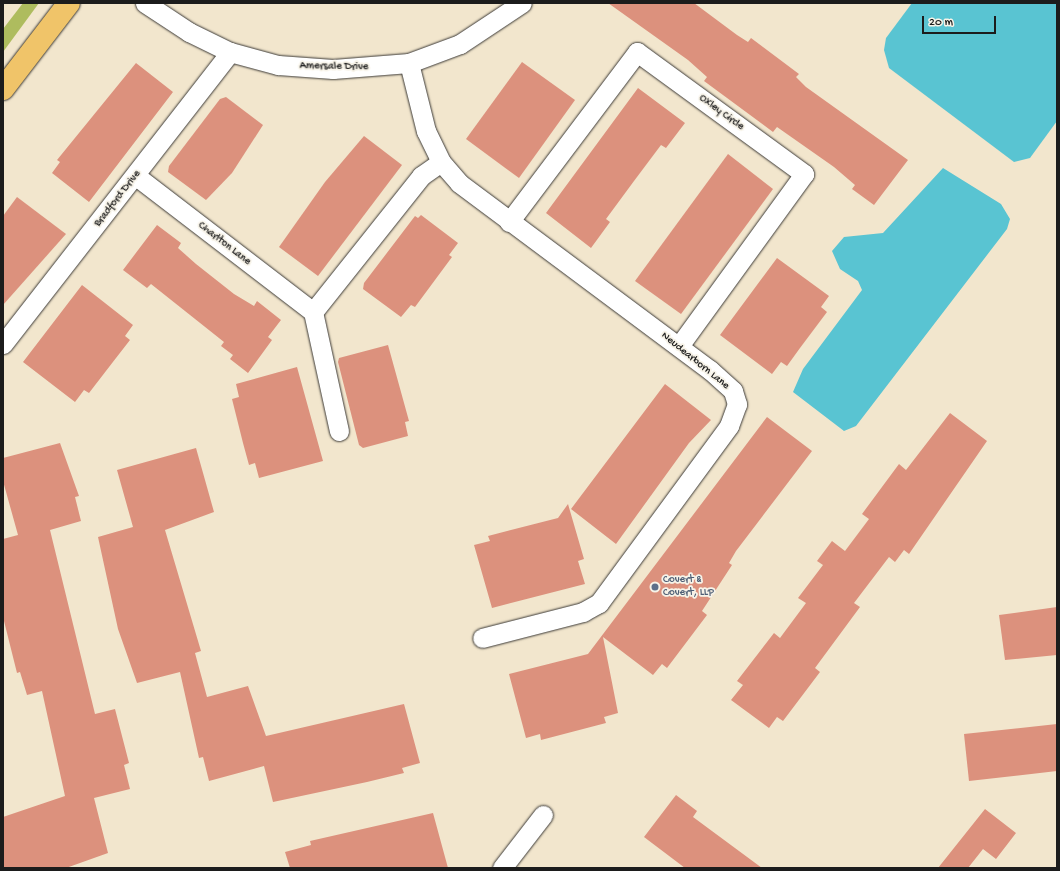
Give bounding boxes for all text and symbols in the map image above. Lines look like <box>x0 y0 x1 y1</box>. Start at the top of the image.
scale bar <box>924 8 998 34</box>
text: 20 m <box>929 16 953 30</box>
street label: Amersale Drive <box>300 60 368 74</box>
street label: Oxley Circle <box>696 92 746 134</box>
street label: Bradford Drive <box>92 168 144 230</box>
street label: Charlton Lane <box>195 219 253 269</box>
street label: Neudearborn Lane <box>658 329 732 393</box>
place label: Covert & Covert, LLP <box>663 574 714 600</box>
marker: Covert & Covert, LLP <box>650 582 660 592</box>

